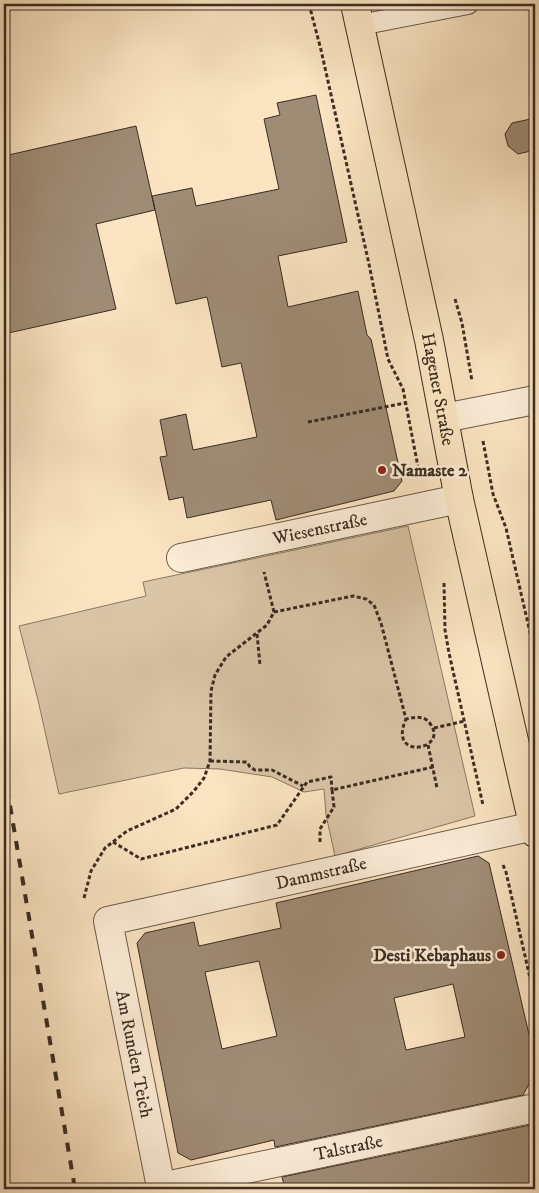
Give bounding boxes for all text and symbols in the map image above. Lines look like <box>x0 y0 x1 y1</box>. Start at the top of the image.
street label: Hagener Straße <box>416 331 459 447</box>
place label: Namaste 2 <box>392 460 468 482</box>
marker: Namaste 2 <box>376 464 388 476</box>
street label: Wiesenstraße <box>270 509 369 550</box>
street label: Dammstraße <box>274 853 369 895</box>
place label: Desti Kebaphaus <box>373 945 491 967</box>
marker: Desti Kebaphaus <box>495 949 507 961</box>
street label: Am Runden Teich <box>110 988 157 1120</box>
street label: Talstraße <box>312 1130 385 1166</box>

